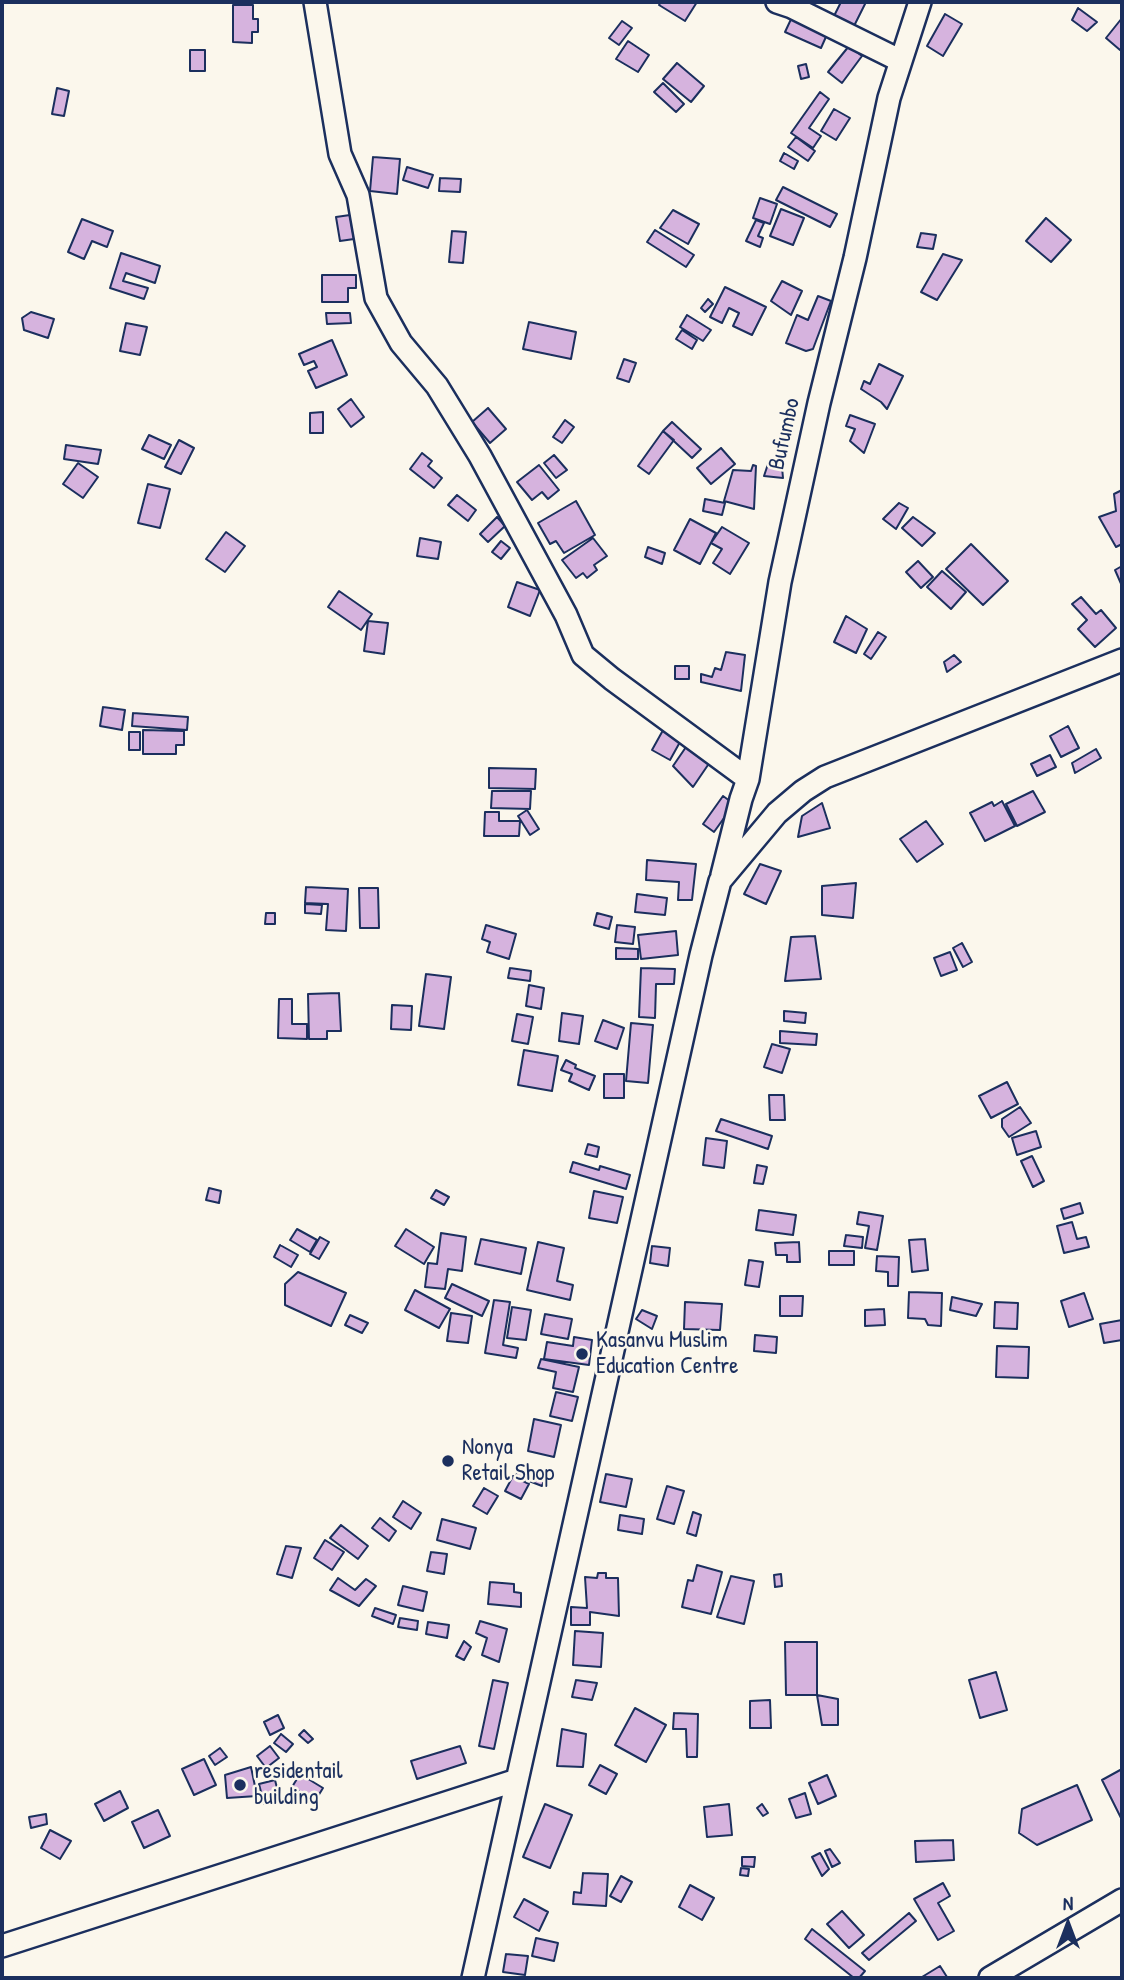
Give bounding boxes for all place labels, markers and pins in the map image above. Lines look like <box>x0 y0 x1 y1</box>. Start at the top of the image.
place label: Kasanvu Muslim Education Centre <box>596 1327 738 1381</box>
marker: Kasanvu Muslim Education Centre <box>574 1346 590 1362</box>
place label: Nonya Retail Shop <box>462 1434 554 1488</box>
marker: Nonya Retail Shop <box>440 1453 456 1469</box>
place label: residentail building <box>254 1758 343 1812</box>
marker: residentail building <box>232 1777 248 1793</box>

